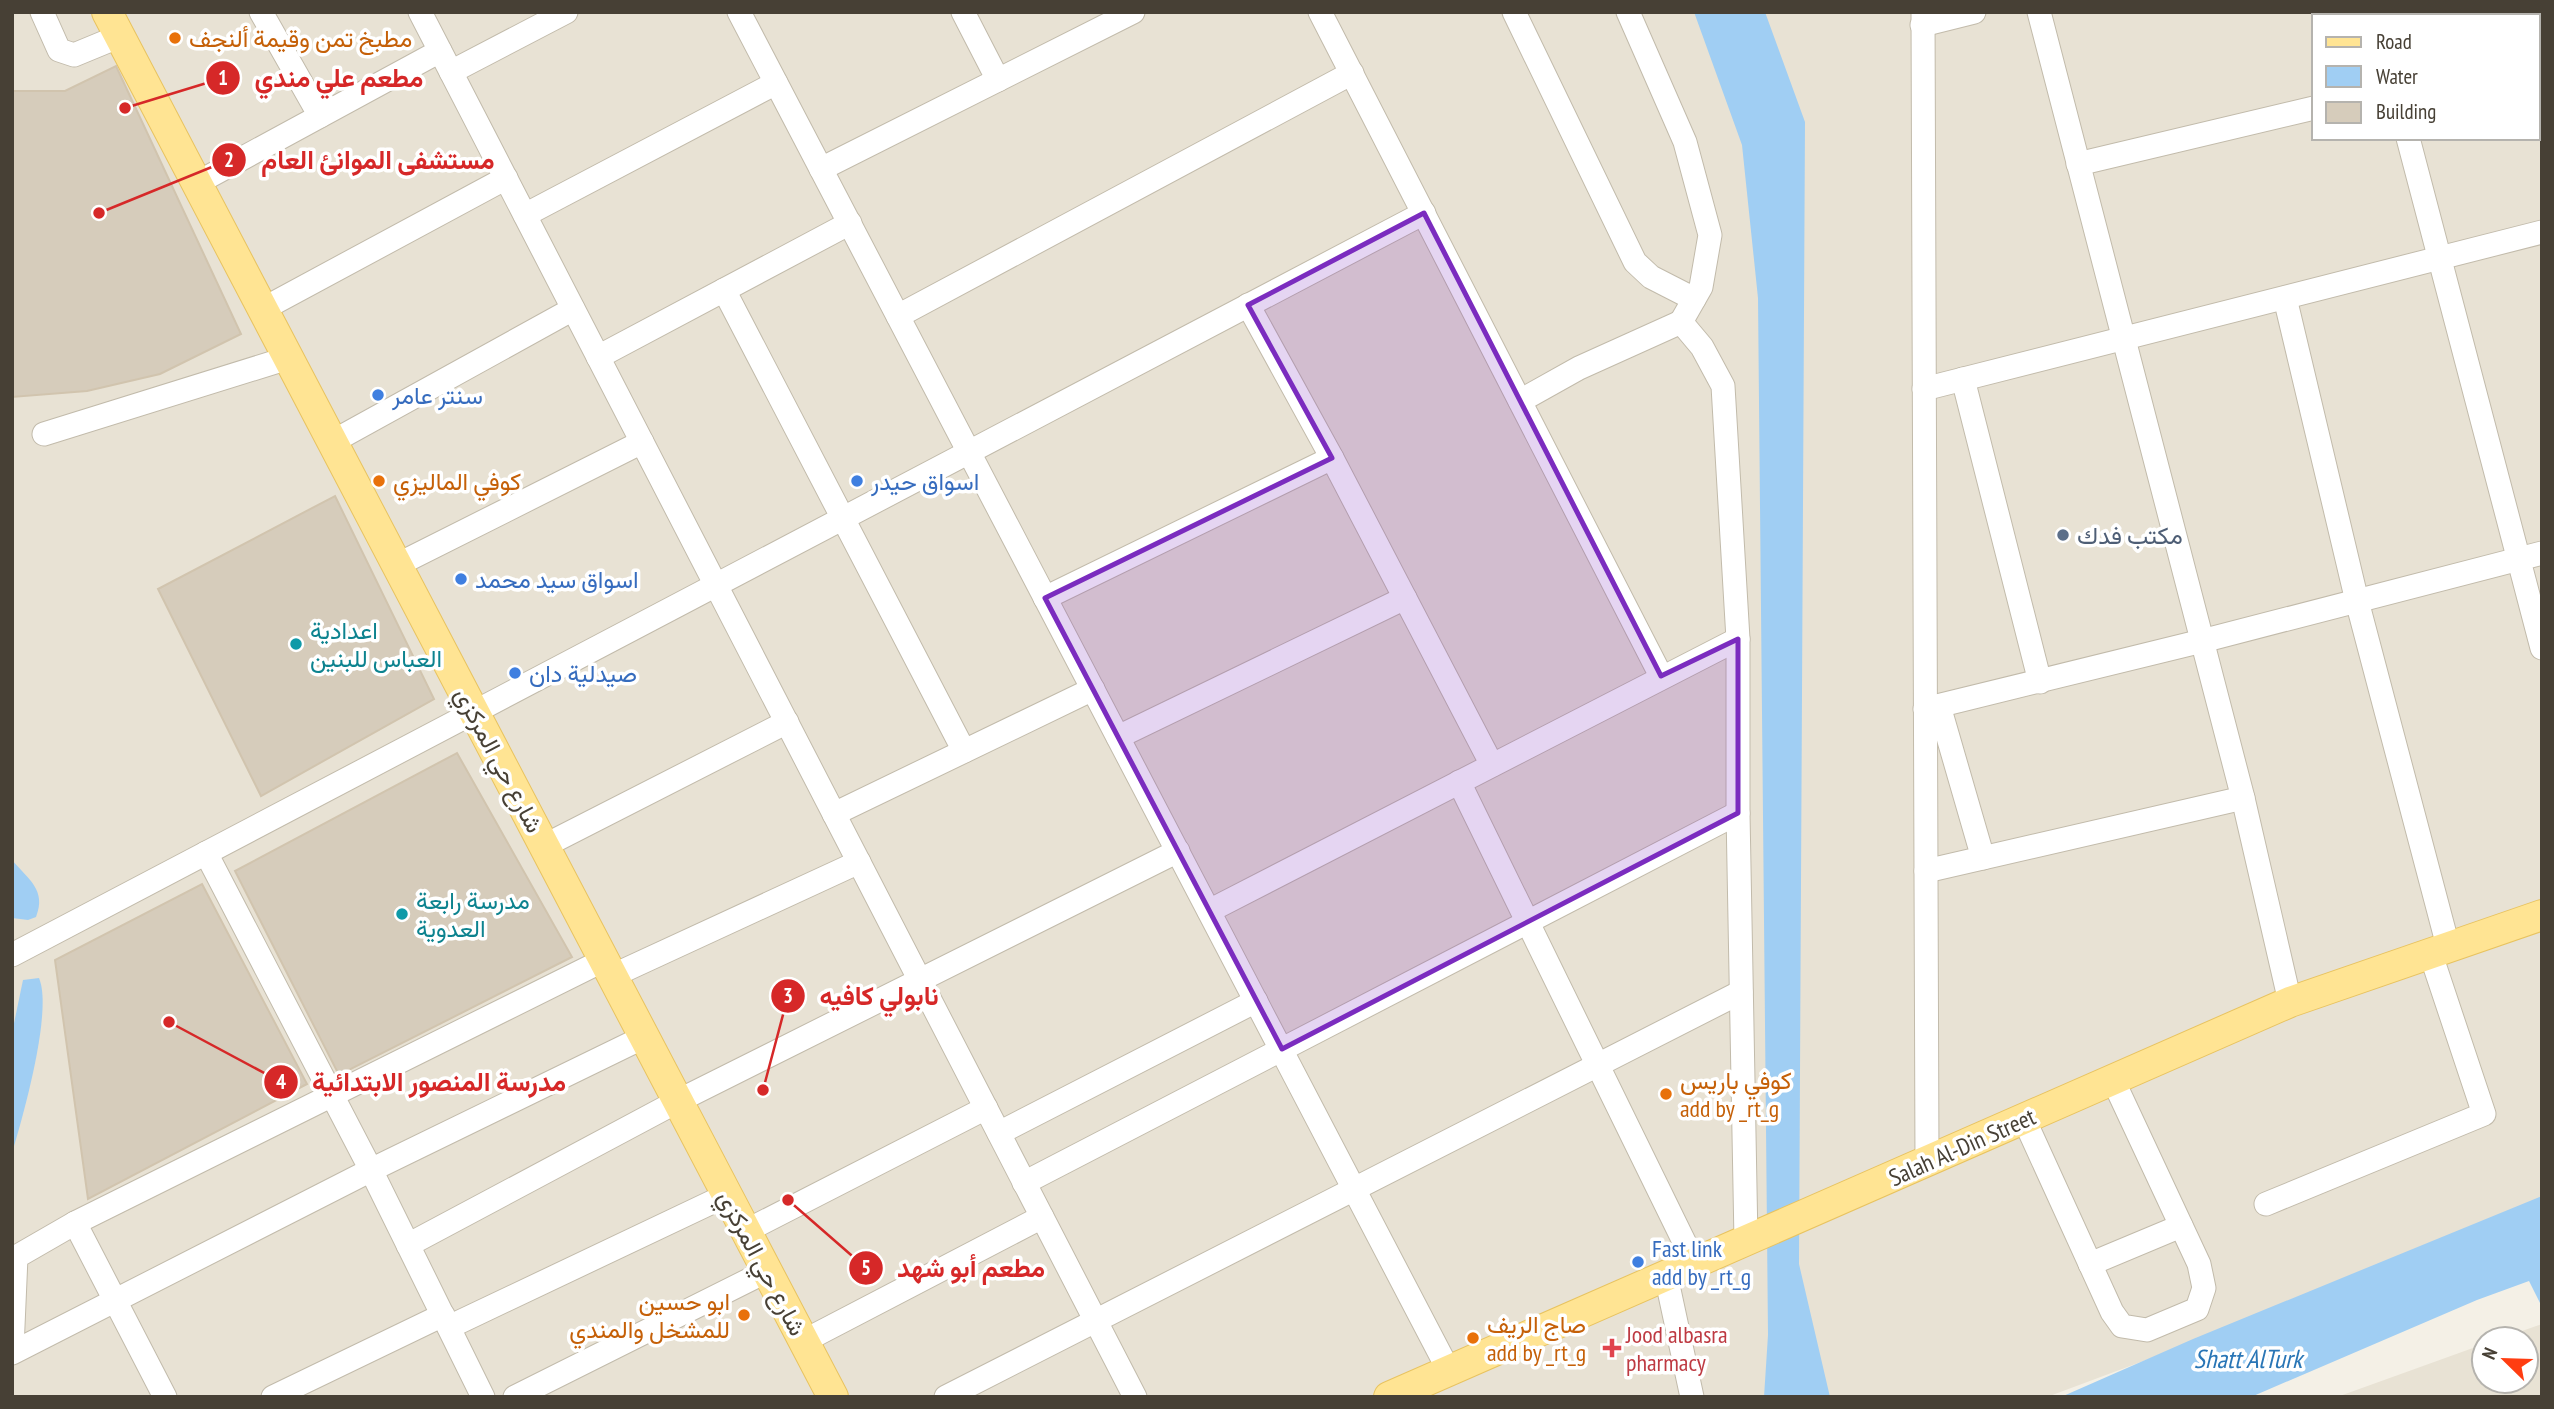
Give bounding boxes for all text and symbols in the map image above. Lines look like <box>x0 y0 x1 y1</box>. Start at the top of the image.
legend <box>2312 14 2540 140</box>
place label: مطبخ تمن وقيمة ألنجف <box>189 23 412 56</box>
text: Road <box>2376 28 2412 55</box>
marker: مطبخ تمن وقيمة ألنجف <box>167 30 183 46</box>
callout: مطعم علي مندي <box>205 55 437 102</box>
text: مطعم علي مندي <box>255 61 423 100</box>
text: Water <box>2376 63 2418 90</box>
text: 1 <box>218 64 228 91</box>
text: Building <box>2376 98 2436 125</box>
callout: مستشفى الموانئ العام <box>212 136 508 183</box>
text: مستشفى الموانئ العام <box>261 143 495 177</box>
text: 2 <box>224 146 234 173</box>
place label: سنتر عامر <box>391 380 483 411</box>
marker: سنتر عامر <box>370 387 386 403</box>
place label: كوفي الماليزي <box>393 466 521 501</box>
place label: اسواق حيدر <box>870 466 979 497</box>
marker: كوفي الماليزي <box>371 473 387 489</box>
marker: اسواق حيدر <box>849 473 865 489</box>
place label: مكتب فدك <box>2077 520 2183 551</box>
marker: مكتب فدك <box>2055 527 2071 543</box>
place label: اسواق سيد محمد <box>475 564 639 595</box>
marker: اسواق سيد محمد <box>453 571 469 587</box>
place label: اعدادية العباس للبنين <box>310 615 442 674</box>
marker: اعدادية العباس للبنين <box>288 636 304 652</box>
place label: صيدلية دان <box>529 658 637 689</box>
marker: صيدلية دان <box>507 665 523 681</box>
street label: شارع حي المركزي <box>444 682 550 840</box>
place label: مدرسة رابعة العدوية <box>416 885 530 944</box>
marker: مدرسة رابعة العدوية <box>394 906 410 922</box>
callout: نابولي كافيه <box>771 973 953 1020</box>
text: نابولي كافيه <box>819 979 939 1018</box>
text: 3 <box>783 982 793 1009</box>
callout: مدرسة المنصور الابتدائية <box>263 1058 580 1105</box>
text: مدرسة المنصور الابتدائية <box>312 1065 566 1098</box>
place label: كوفي باريس add by _rt_g <box>1680 1065 1792 1124</box>
text: 4 <box>276 1068 286 1095</box>
marker: كوفي باريس add by _rt_g <box>1658 1086 1674 1102</box>
street label: Salah Al-Din Street <box>1884 1101 2040 1193</box>
street label: شارع حي المركزي <box>707 1185 813 1343</box>
place label: Fast link add by _rt_g <box>1652 1233 1751 1292</box>
callout: مطعم أبو شهد <box>848 1244 1059 1291</box>
text: مطعم أبو شهد <box>897 1251 1045 1285</box>
text: 5 <box>861 1254 871 1281</box>
marker: Fast link add by _rt_g <box>1630 1254 1646 1270</box>
place label: ابو حسين للمشخل والمندي <box>569 1286 730 1349</box>
marker: ابو حسين للمشخل والمندي <box>736 1307 752 1323</box>
place label: صاج الريف add by _rt_g <box>1487 1309 1586 1368</box>
place label: Jood albasra pharmacy <box>1625 1319 1728 1378</box>
north arrow <box>2470 1325 2540 1395</box>
marker: صاج الريف add by _rt_g <box>1465 1330 1481 1346</box>
marker: Jood albasra pharmacy <box>1604 1340 1620 1356</box>
water label: Shatt AlTurk <box>2194 1342 2305 1375</box>
text: N <box>2476 1344 2502 1363</box>

